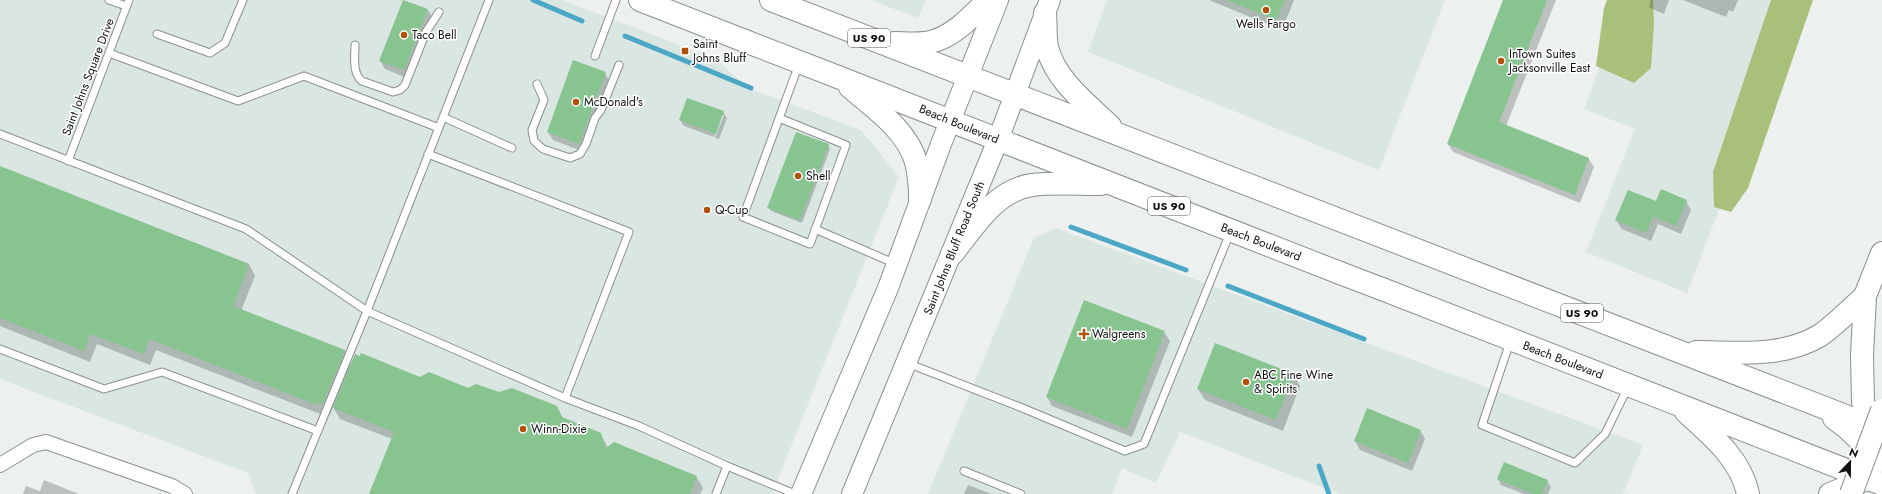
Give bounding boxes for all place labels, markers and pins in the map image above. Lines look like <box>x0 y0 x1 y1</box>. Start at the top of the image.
marker: Wells Fargo <box>1261 5 1271 15</box>
place label: Wells Fargo <box>1236 15 1296 33</box>
place label: Taco Bell <box>412 26 456 44</box>
marker: Taco Bell <box>399 30 409 40</box>
place label: Saint Johns Bluff <box>691 35 747 67</box>
place label: InTown Suites Jacksonville East <box>1507 45 1590 77</box>
marker: Saint Johns Bluff <box>680 46 690 56</box>
marker: InTown Suites Jacksonville East <box>1496 56 1506 66</box>
place label: McDonald's <box>584 93 643 111</box>
marker: McDonald's <box>571 97 581 107</box>
place label: Shell <box>806 167 831 185</box>
marker: Shell <box>793 171 803 181</box>
place label: Q-Cup <box>715 201 749 219</box>
marker: Q-Cup <box>702 205 712 215</box>
place label: Walgreens <box>1092 325 1146 343</box>
marker: Walgreens <box>1079 329 1089 339</box>
place label: ABC Fine Wine & Spirits <box>1254 366 1333 398</box>
marker: ABC Fine Wine & Spirits <box>1241 377 1251 387</box>
place label: Winn-Dixie <box>531 420 587 438</box>
marker: Winn-Dixie <box>518 424 528 434</box>

